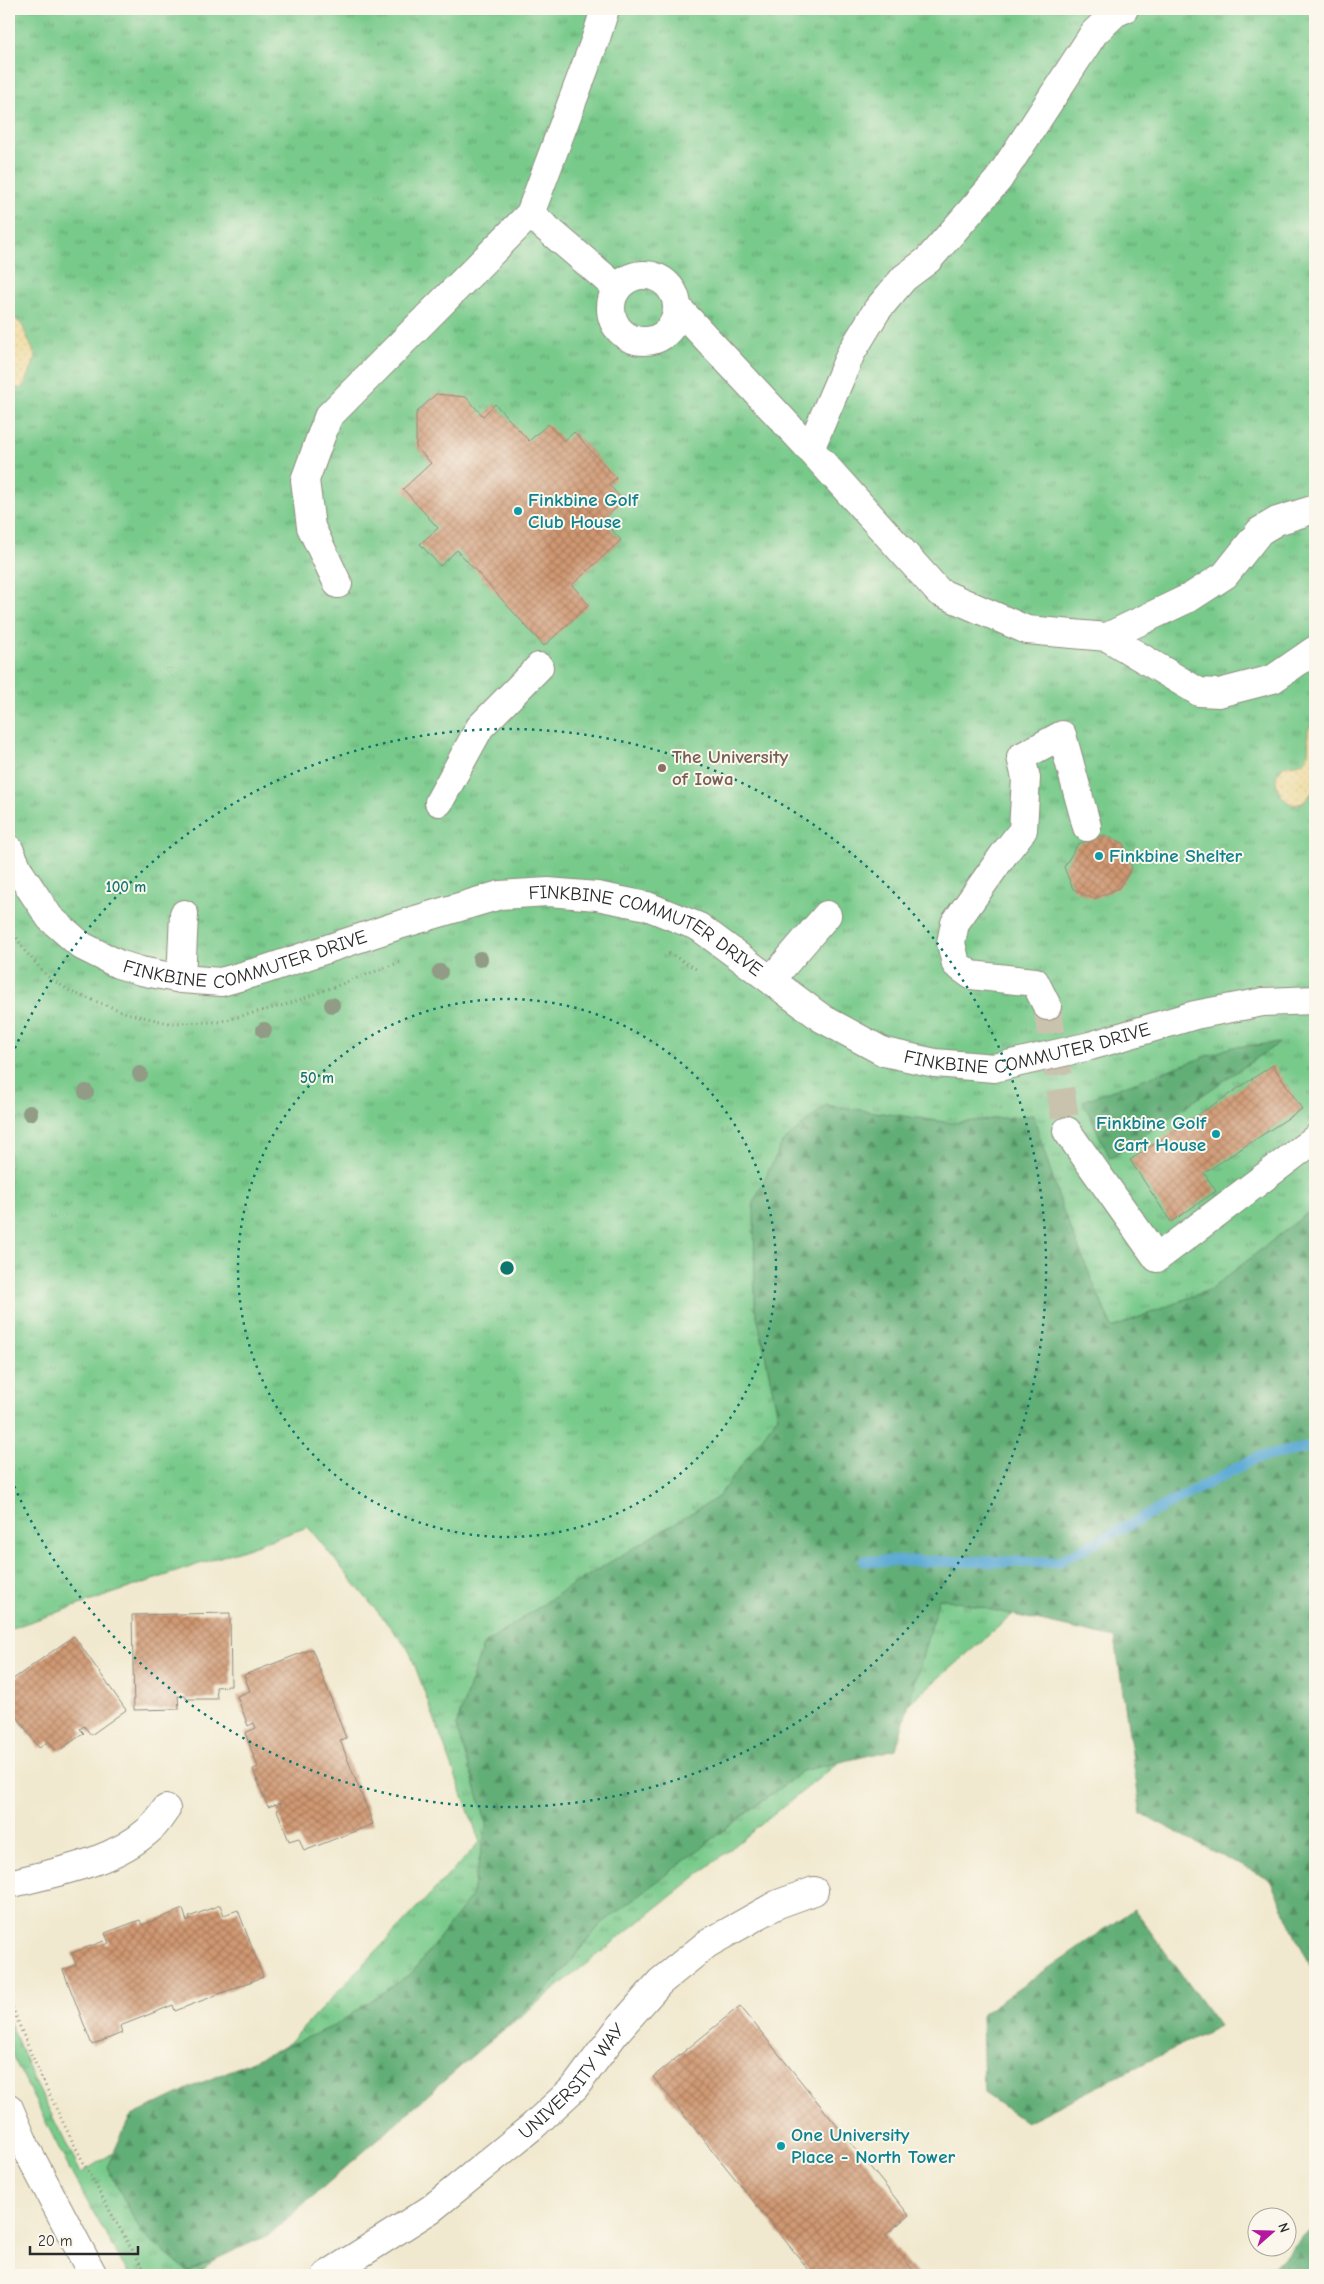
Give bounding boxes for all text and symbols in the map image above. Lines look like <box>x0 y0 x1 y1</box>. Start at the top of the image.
place label: Finkbine Golf Club House <box>528 489 639 533</box>
marker: Finkbine Golf Club House <box>512 505 524 517</box>
place label: The University of Iowa <box>672 746 788 790</box>
marker: The University of Iowa <box>656 762 668 774</box>
place label: Finkbine Shelter <box>1109 845 1243 867</box>
marker: Finkbine Shelter <box>1093 850 1105 862</box>
text: 100 m <box>106 878 146 896</box>
street label: FINKBINE COMMUTER DRIVE <box>528 881 766 981</box>
street label: FINKBINE COMMUTER DRIVE <box>121 925 370 993</box>
street label: FINKBINE COMMUTER DRIVE <box>902 1018 1153 1079</box>
text: 50 m <box>300 1069 334 1087</box>
place label: Finkbine Golf Cart House <box>1096 1112 1207 1156</box>
marker: Finkbine Golf Cart House <box>1210 1128 1222 1140</box>
centre of rings <box>498 1259 516 1277</box>
street label: UNIVERSITY WAY <box>515 2019 630 2144</box>
place label: One University Place - North Tower <box>791 2124 955 2168</box>
marker: One University Place - North Tower <box>775 2140 787 2152</box>
north arrow <box>1246 2206 1296 2256</box>
text: N <box>1274 2221 1293 2235</box>
scale bar <box>30 2224 138 2256</box>
text: 20 m <box>38 2232 72 2250</box>

